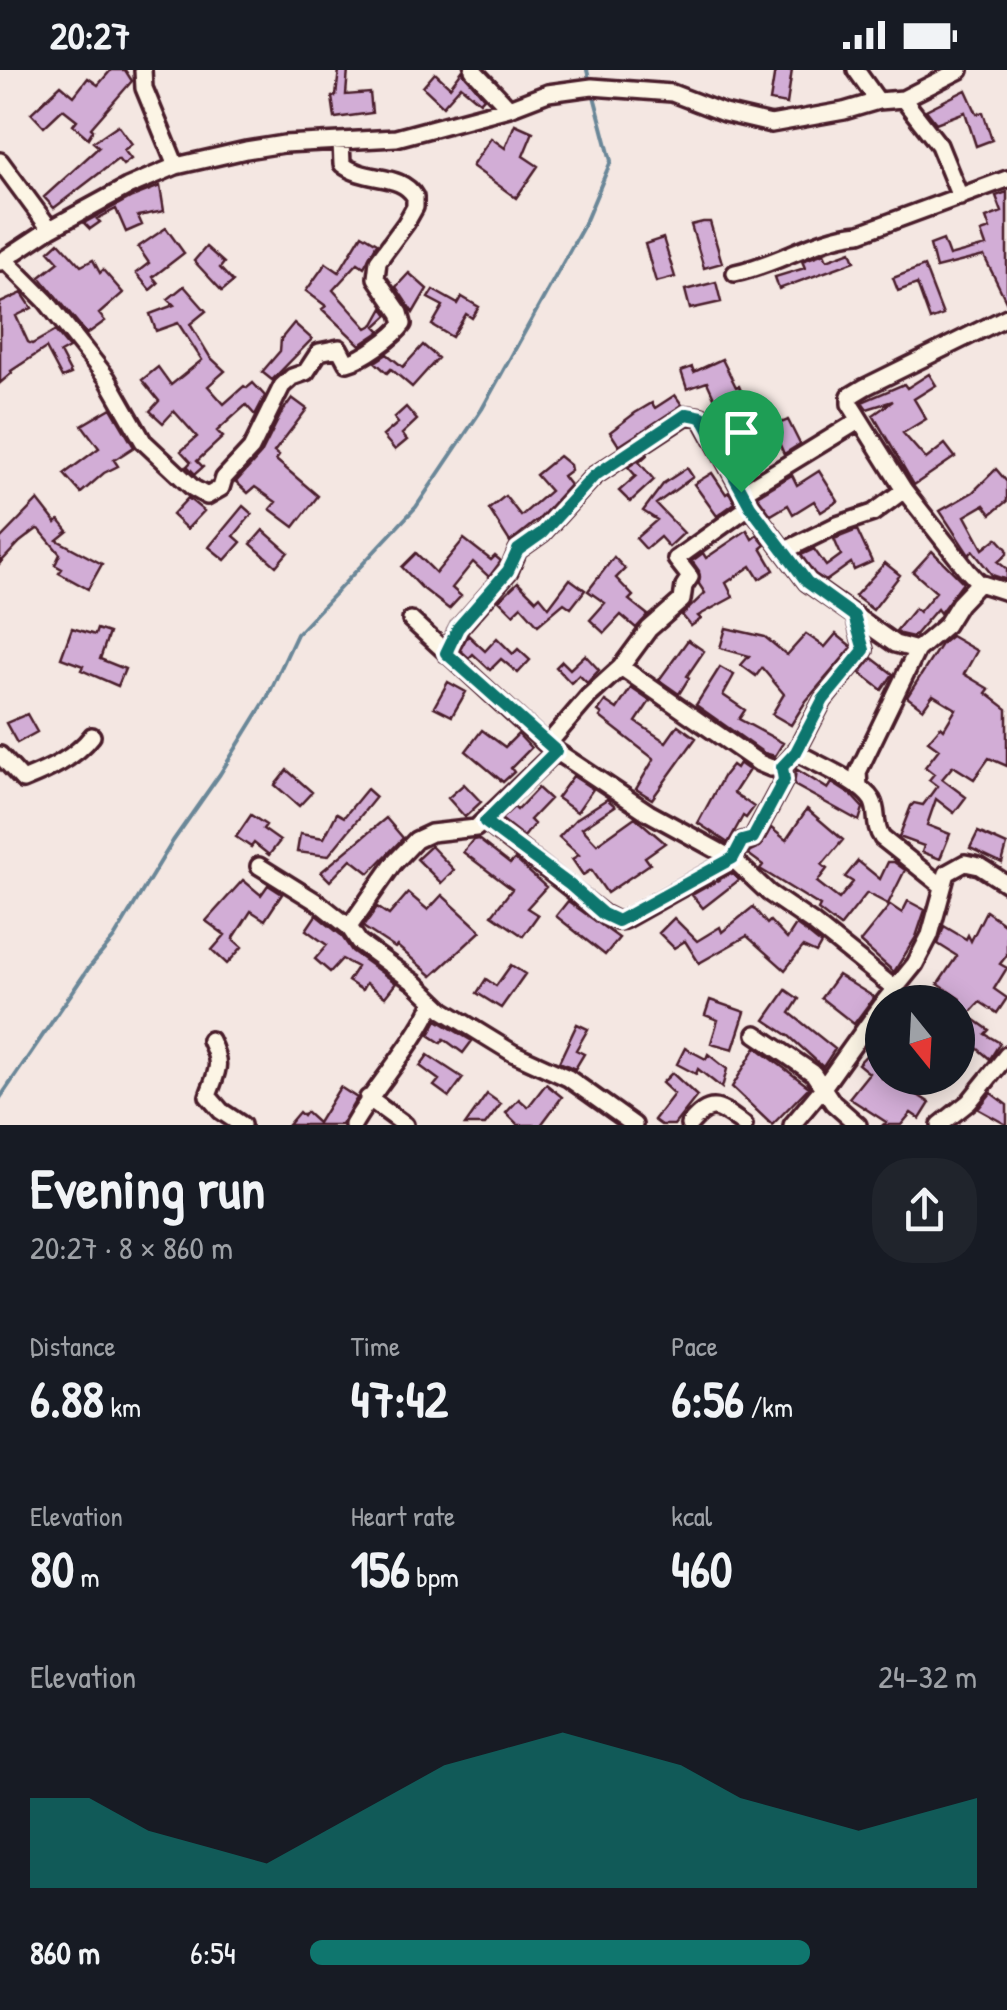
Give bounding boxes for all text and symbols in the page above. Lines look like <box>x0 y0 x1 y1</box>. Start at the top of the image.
text: 20:27 <box>50 9 130 61</box>
pin <box>699 390 784 493</box>
icon: arrive <box>714 405 769 460</box>
north arrow <box>865 985 975 1095</box>
map controls <box>865 985 975 1095</box>
text: Evening run <box>30 1151 265 1225</box>
button: share <box>872 1158 977 1263</box>
text: 20:27 · 8 × 860 m <box>30 1226 233 1269</box>
text: Distance <box>30 1327 116 1365</box>
text: Time <box>351 1327 400 1365</box>
text: Pace <box>671 1327 718 1365</box>
text: 6.88 <box>30 1365 104 1433</box>
text: 47:42 <box>351 1365 448 1433</box>
text: 6:56 <box>671 1365 744 1433</box>
text: km <box>104 1388 141 1426</box>
text: /km <box>744 1388 793 1426</box>
text: Elevation <box>30 1497 123 1535</box>
text: Heart rate <box>351 1497 455 1535</box>
text: kcal <box>671 1497 712 1535</box>
text: 80 <box>30 1535 74 1603</box>
text: 156 <box>351 1535 410 1603</box>
text: 460 <box>671 1535 732 1603</box>
text: m <box>74 1558 100 1596</box>
text: bpm <box>410 1558 459 1596</box>
text: Elevation <box>30 1655 136 1698</box>
text: 24–32 m <box>878 1655 977 1698</box>
text: 860 m <box>30 1931 100 1974</box>
text: 6:54 <box>190 1931 236 1974</box>

